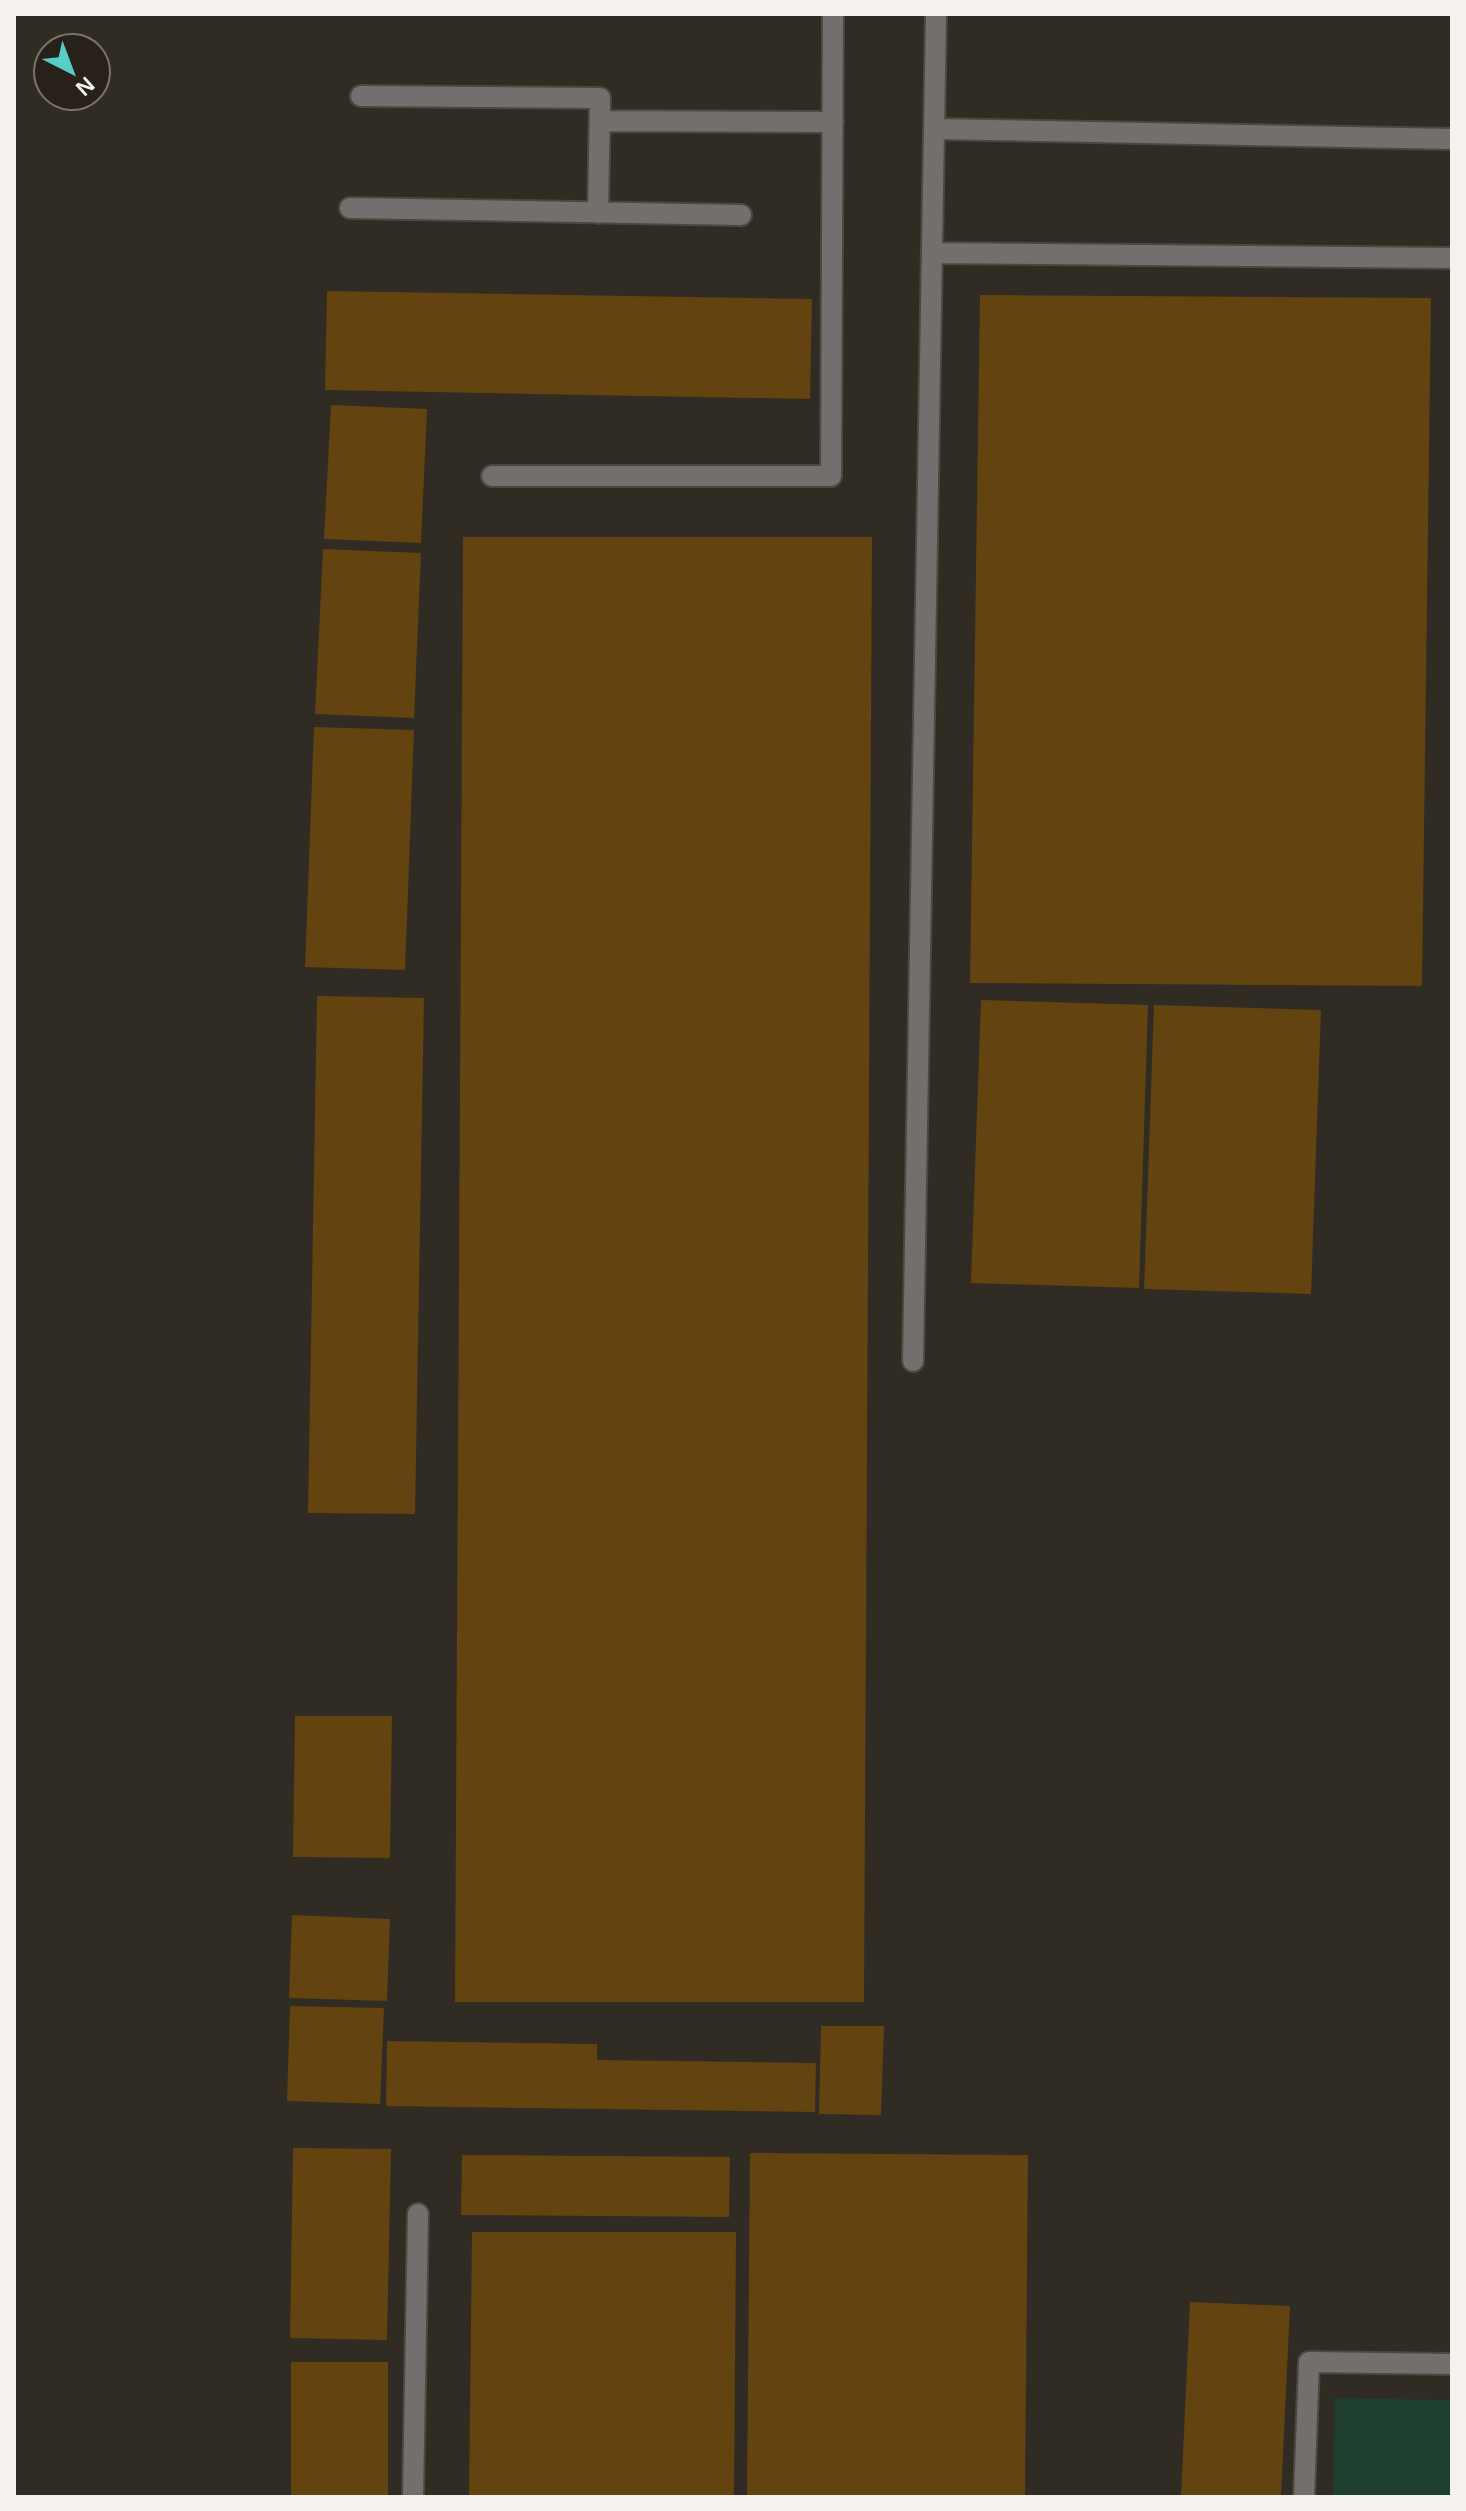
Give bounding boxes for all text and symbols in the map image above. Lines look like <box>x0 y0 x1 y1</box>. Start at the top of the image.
north arrow <box>32 32 112 112</box>
text: N <box>71 72 99 101</box>

